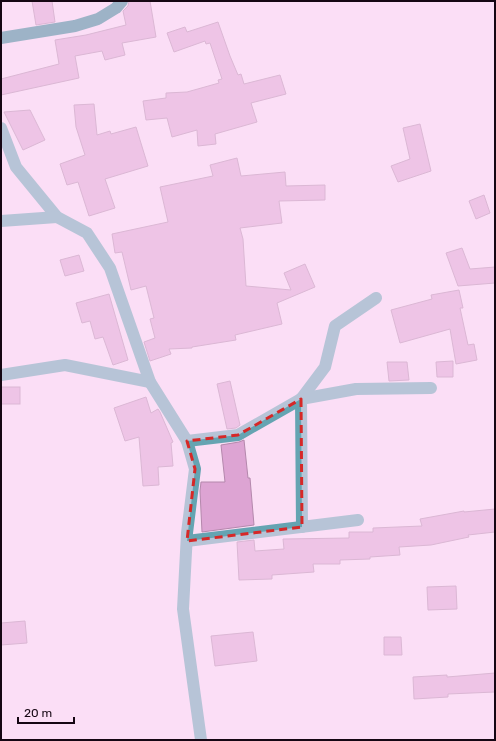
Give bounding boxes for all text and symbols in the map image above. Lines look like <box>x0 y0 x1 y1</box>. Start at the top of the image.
scale bar <box>18 699 74 725</box>
text: 20 m <box>24 706 52 720</box>

